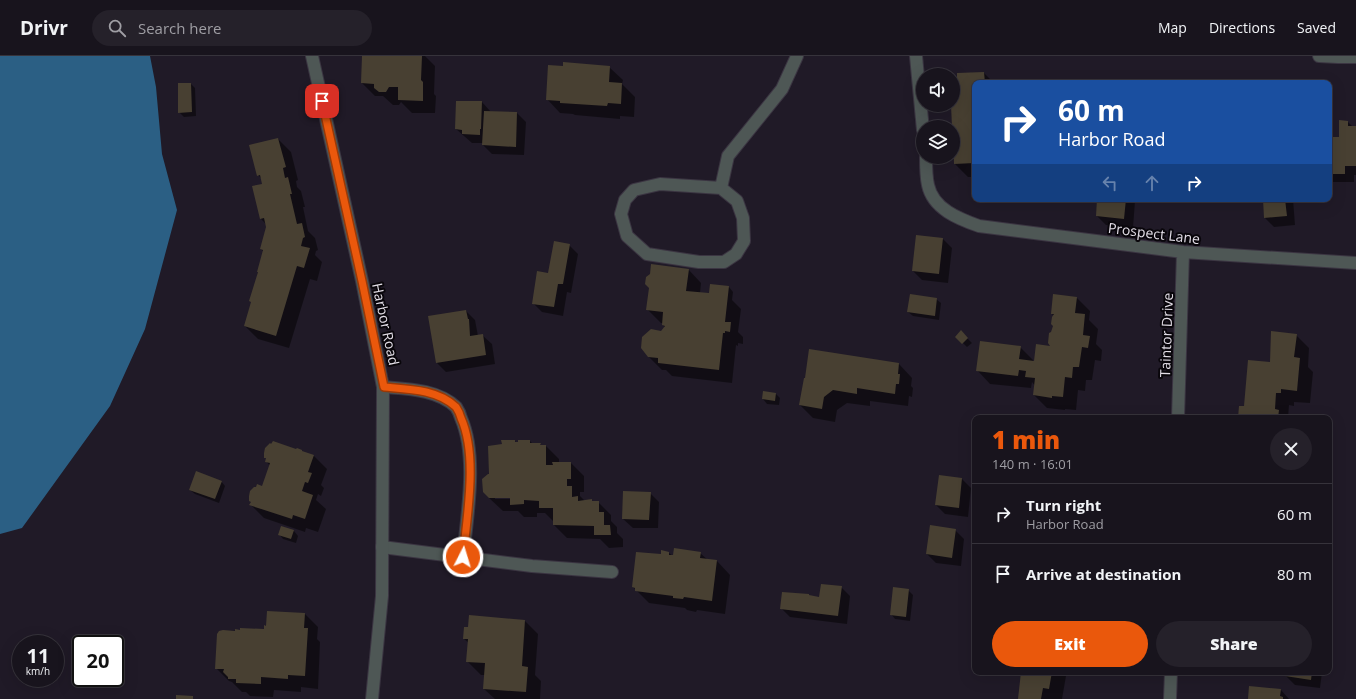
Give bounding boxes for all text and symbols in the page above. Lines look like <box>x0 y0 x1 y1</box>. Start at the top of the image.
search box <box>92 10 372 46</box>
text: Drivr <box>20 15 68 41</box>
icon: search <box>106 17 128 39</box>
text: Search here <box>138 18 222 38</box>
text: Map <box>1158 18 1187 37</box>
text: Directions <box>1209 18 1275 37</box>
text: Saved <box>1297 18 1336 37</box>
map controls <box>916 68 960 164</box>
button: sound <box>916 68 960 112</box>
pin <box>305 84 339 118</box>
icon: arrive <box>311 90 333 112</box>
text: 60 m <box>1058 91 1125 129</box>
icon: right <box>992 96 1044 148</box>
button: layers <box>916 120 960 164</box>
text: Harbor Road <box>1058 127 1165 151</box>
icon: left <box>1099 172 1121 194</box>
icon: ahead <box>1141 172 1163 194</box>
icon: right <box>1183 172 1205 194</box>
street label: Prospect Lane <box>1107 218 1201 248</box>
street label: Harbor Road <box>368 281 404 367</box>
street label: Taintor Drive <box>1155 292 1177 378</box>
text: 1 min <box>992 423 1060 456</box>
button: close <box>1270 428 1312 470</box>
text: 140 m · 16:01 <box>992 455 1073 473</box>
text: Turn right <box>1026 495 1101 515</box>
icon: right <box>992 503 1014 525</box>
text: 60 m <box>1277 504 1312 524</box>
text: Harbor Road <box>1026 515 1104 533</box>
position arrow <box>442 536 484 578</box>
icon: arrive <box>992 563 1014 585</box>
text: Arrive at destination <box>1026 564 1181 584</box>
text: 80 m <box>1277 564 1312 584</box>
button: Exit <box>992 621 1148 667</box>
button: Share <box>1156 621 1312 667</box>
speed limit sign: 20 <box>72 635 124 687</box>
text: 11 <box>27 642 49 669</box>
text: km/h <box>26 664 50 678</box>

